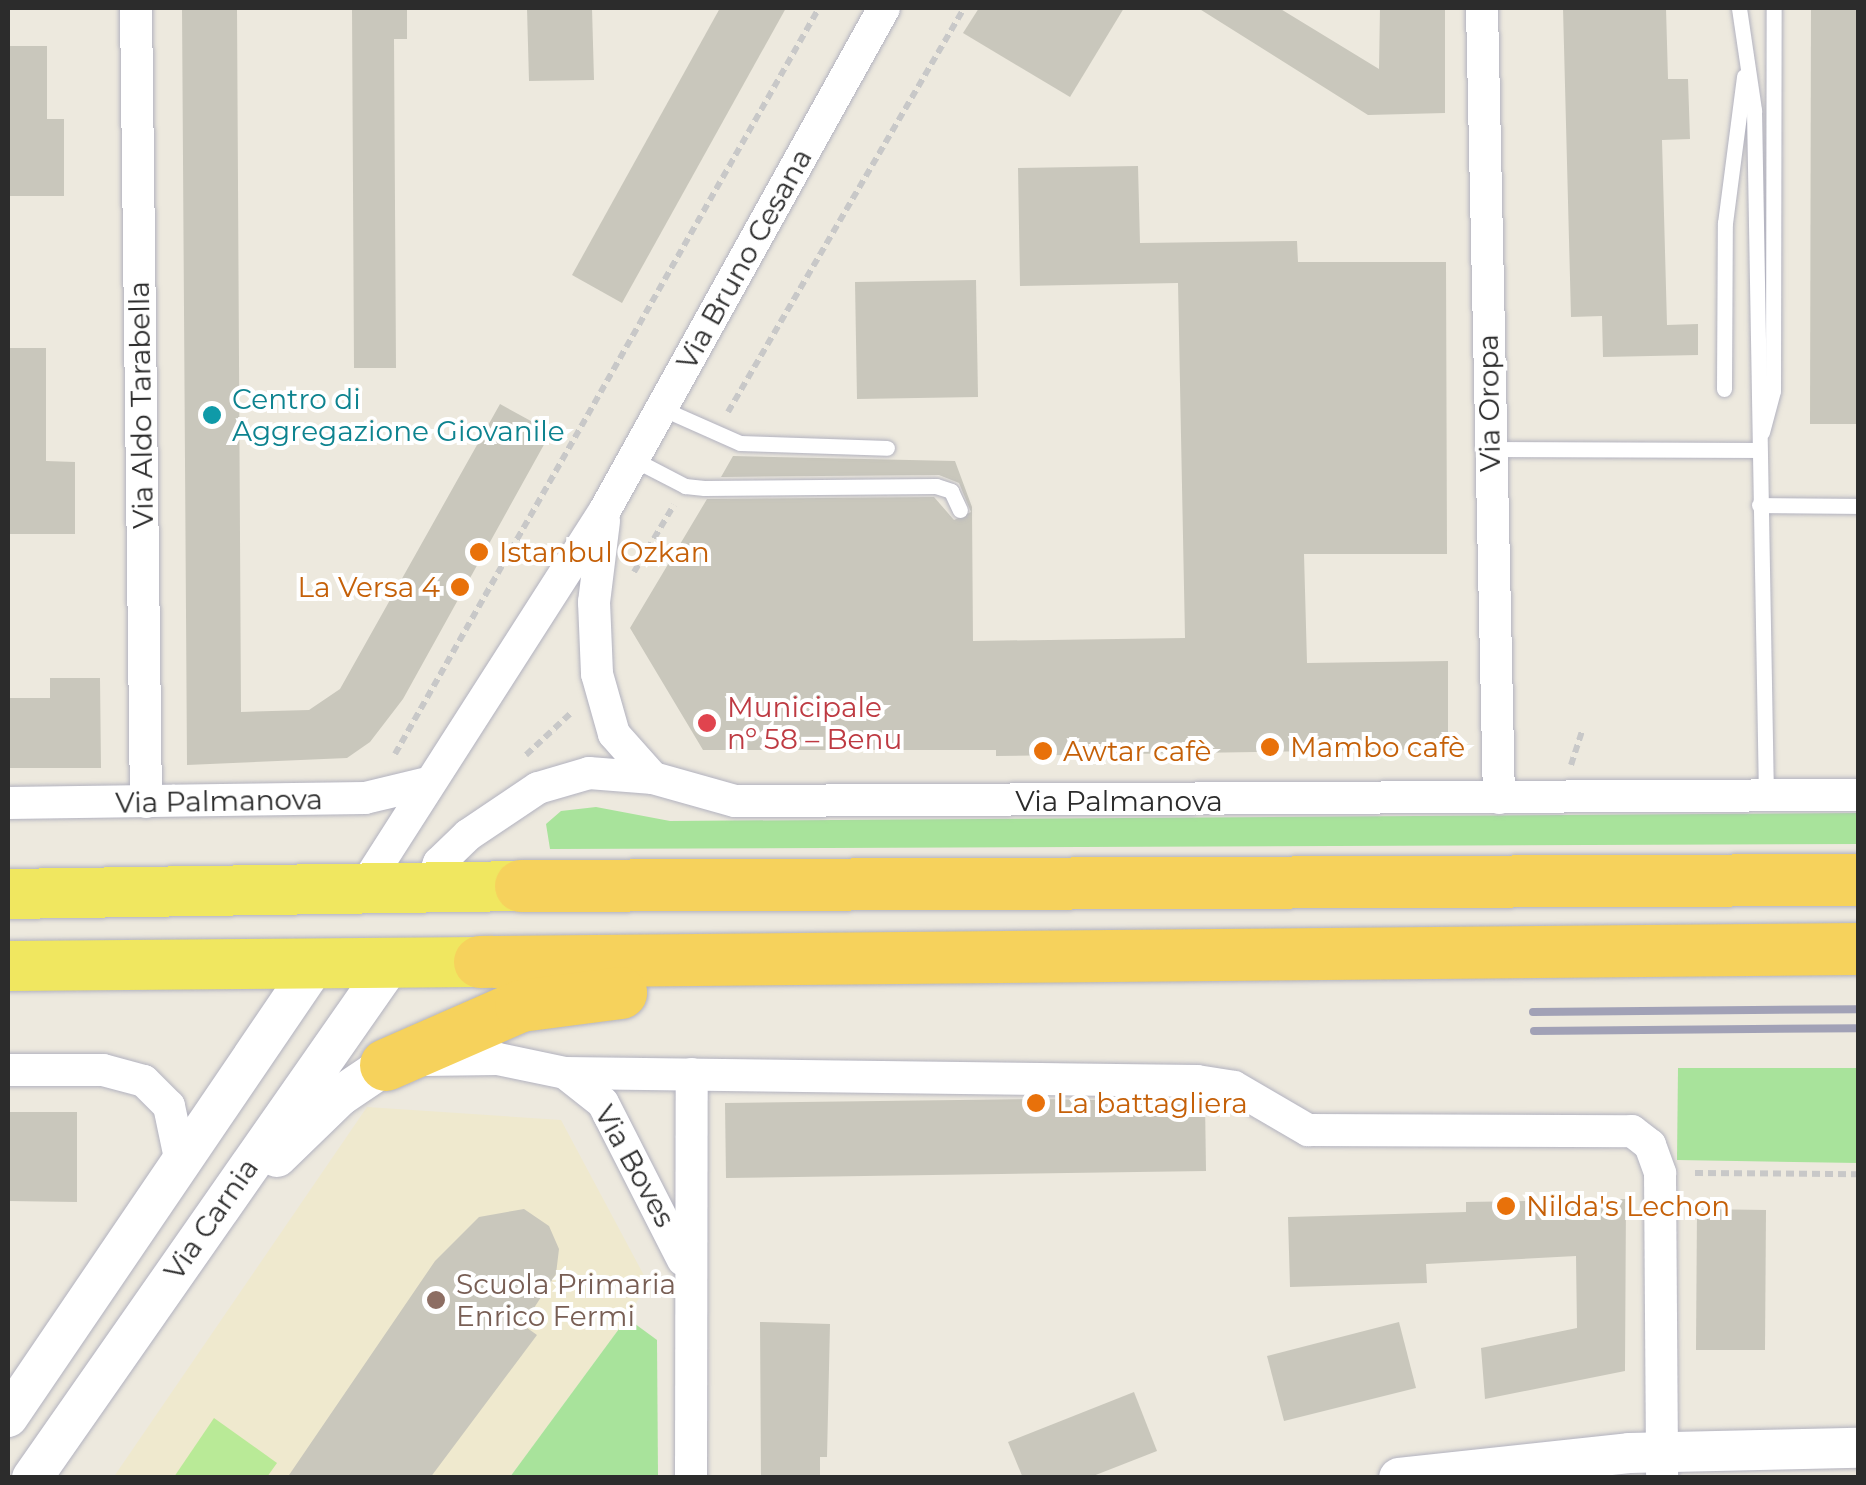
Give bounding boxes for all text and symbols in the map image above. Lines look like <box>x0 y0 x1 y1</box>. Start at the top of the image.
street label: Via Bruno Cesana <box>669 143 819 375</box>
street label: Via Aldo Tarabella <box>122 281 160 529</box>
street label: Via Oropa <box>1471 334 1507 472</box>
place label: Centro di Aggregazione Giovanile <box>232 382 565 448</box>
marker: Centro di Aggregazione Giovanile <box>201 404 223 426</box>
place label: Istanbul Ozkan <box>499 535 710 569</box>
marker: Istanbul Ozkan <box>468 541 490 563</box>
place label: La Versa 4 <box>298 570 440 604</box>
marker: La Versa 4 <box>449 576 471 598</box>
place label: Municipale nº 58 – Benu <box>727 690 902 756</box>
marker: Municipale nº 58 – Benu <box>696 712 718 734</box>
place label: Mambo cafè <box>1290 730 1465 764</box>
place label: Awtar cafè <box>1063 734 1211 768</box>
marker: Mambo cafè <box>1259 736 1281 758</box>
marker: Awtar cafè <box>1032 740 1054 762</box>
street label: Via Palmanova <box>115 782 323 820</box>
street label: Via Palmanova <box>1015 784 1223 818</box>
place label: La battagliera <box>1056 1086 1248 1120</box>
marker: La battagliera <box>1025 1092 1047 1114</box>
street label: Via Boves <box>588 1099 682 1233</box>
street label: Via Carnia <box>157 1152 265 1286</box>
place label: Nilda's Lechon <box>1526 1189 1730 1223</box>
marker: Nilda's Lechon <box>1495 1195 1517 1217</box>
place label: Scuola Primaria Enrico Fermi <box>456 1267 676 1333</box>
marker: Scuola Primaria Enrico Fermi <box>425 1289 447 1311</box>

